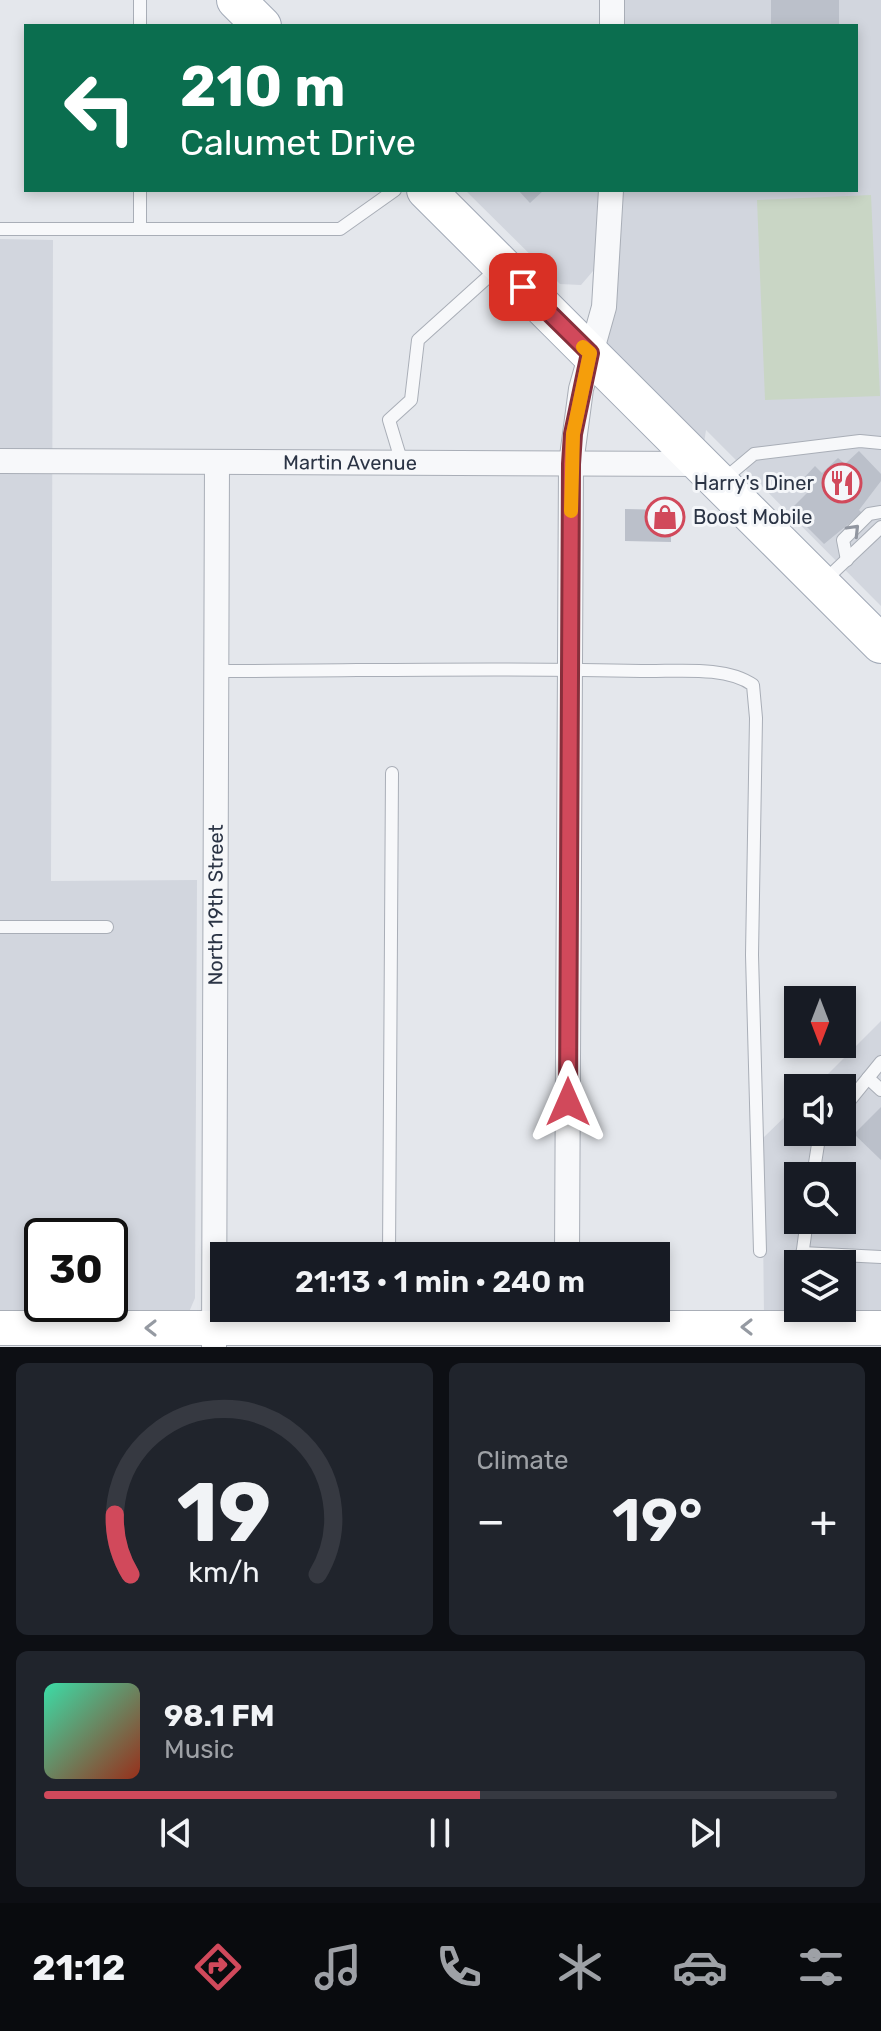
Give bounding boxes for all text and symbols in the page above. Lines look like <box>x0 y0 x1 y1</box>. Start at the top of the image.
text: 210 m <box>180 54 346 120</box>
icon: left <box>48 56 152 160</box>
text: Calumet Drive <box>180 121 416 164</box>
pin <box>489 253 557 321</box>
icon: arrive <box>501 265 545 309</box>
street label: Martin Avenue <box>283 450 417 475</box>
restaurant icon: Harry's Diner <box>821 462 863 504</box>
place label: Harry's Diner <box>694 471 814 495</box>
shop icon: Boost Mobile <box>644 496 686 538</box>
place label: Boost Mobile <box>693 505 812 529</box>
one-way arrow <box>844 525 859 539</box>
street label: North 19th Street <box>203 824 228 986</box>
north arrow <box>784 986 856 1058</box>
map controls <box>784 986 856 1322</box>
position arrow <box>526 1060 610 1144</box>
button: sound <box>784 1074 856 1146</box>
button: search <box>784 1162 856 1234</box>
speed limit sign: 30 <box>24 1218 128 1322</box>
button: layers <box>784 1250 856 1322</box>
text: 21:13 · 1 min · 240 m <box>295 1264 585 1300</box>
one-way arrow <box>740 1318 753 1336</box>
one-way arrow <box>144 1319 157 1337</box>
text: Climate <box>477 1445 569 1476</box>
text: 19 <box>177 1463 272 1562</box>
text: 19° <box>612 1485 703 1556</box>
text: − <box>477 1495 505 1547</box>
text: + <box>810 1495 837 1547</box>
text: km/h <box>189 1555 260 1589</box>
text: 98.1 FM <box>164 1698 275 1734</box>
text: Music <box>164 1734 234 1765</box>
icon: previous <box>154 1811 198 1855</box>
icon: pause <box>418 1811 462 1855</box>
icon: next <box>683 1811 727 1855</box>
icon: directions <box>190 1939 246 1995</box>
icon: music <box>310 1939 366 1995</box>
icon: phone <box>431 1939 487 1995</box>
icon: climate <box>552 1939 608 1995</box>
icon: car <box>672 1939 728 1995</box>
icon: filters <box>793 1939 849 1995</box>
text: 21:12 <box>32 1946 125 1989</box>

